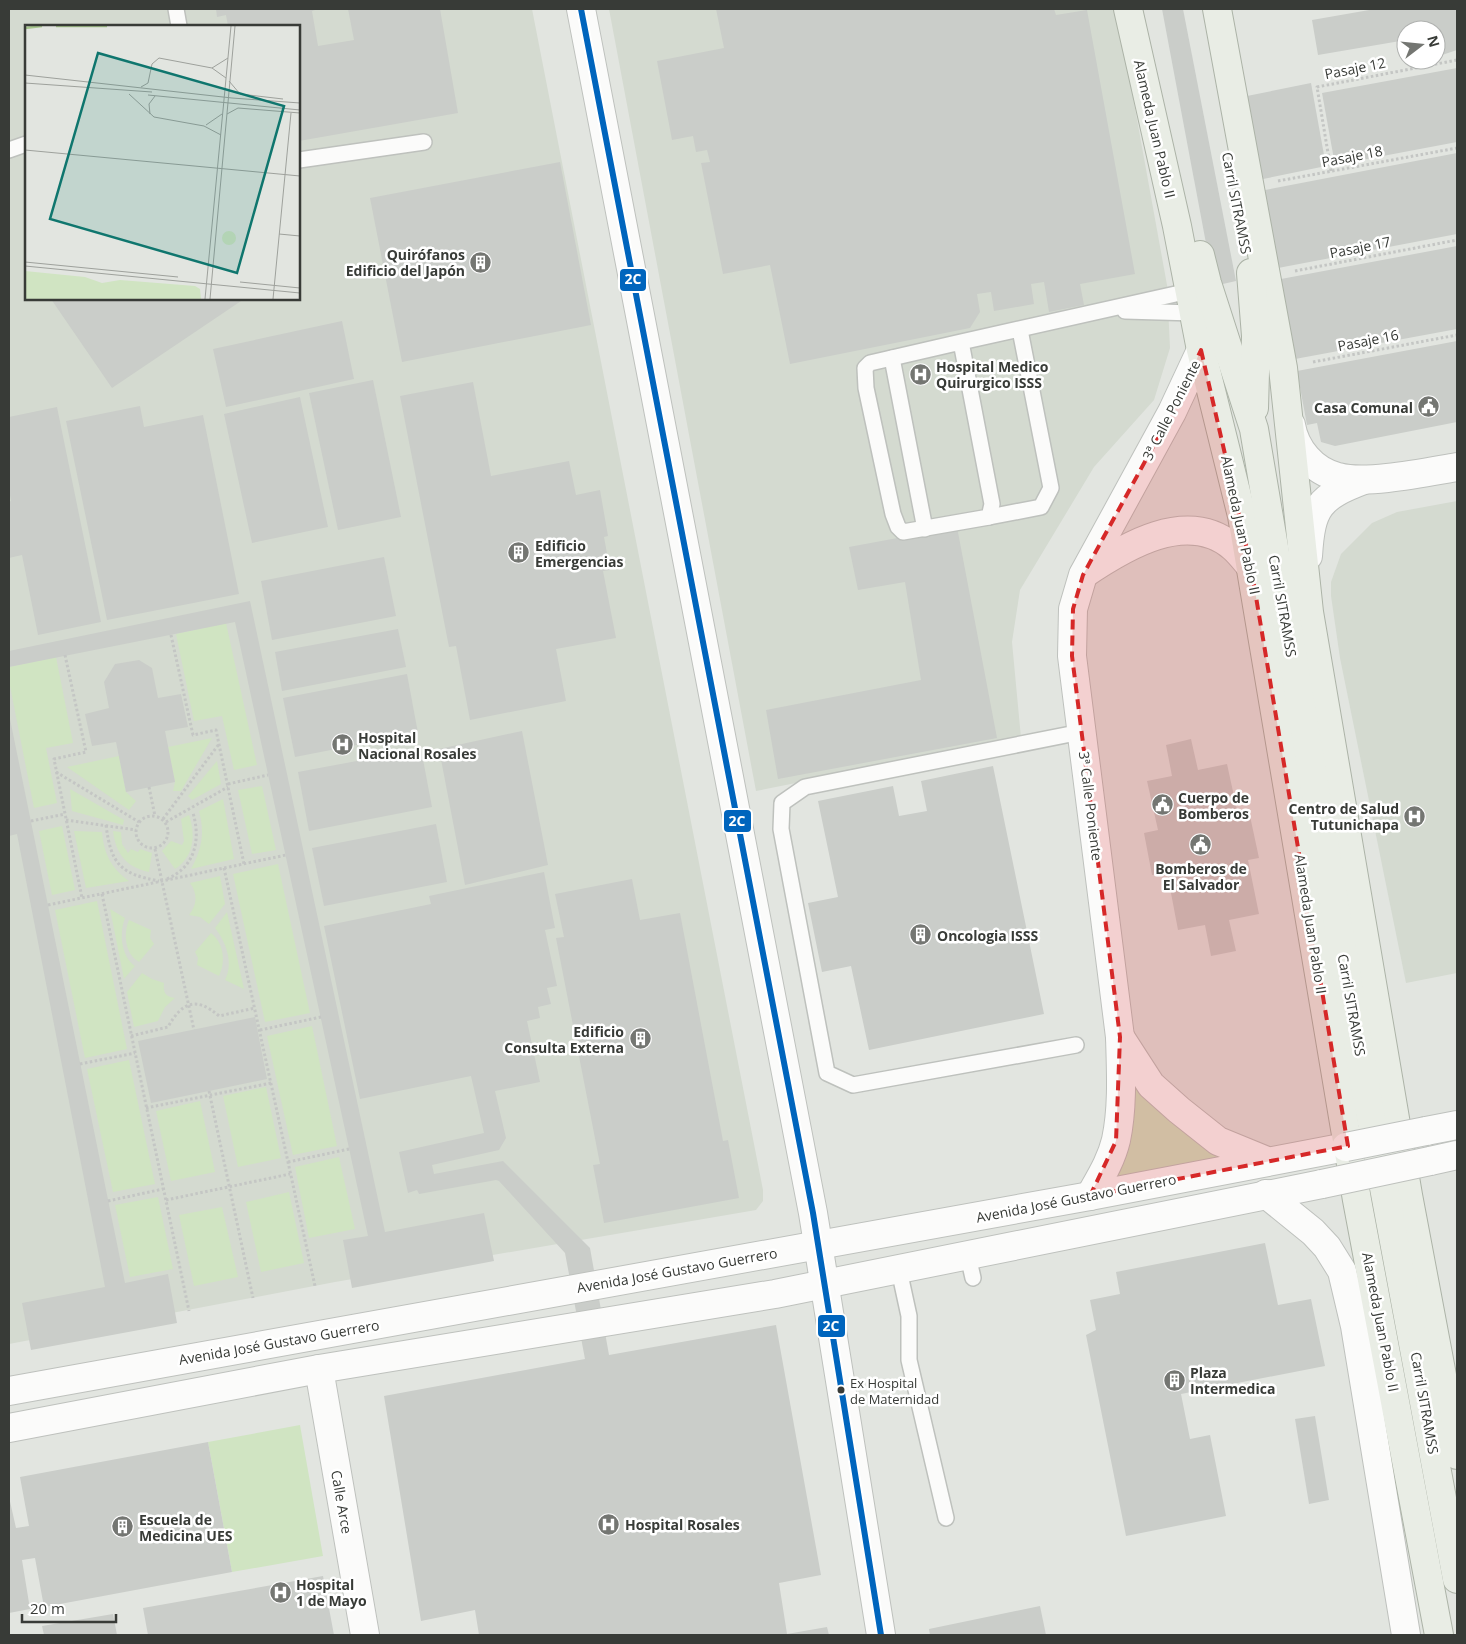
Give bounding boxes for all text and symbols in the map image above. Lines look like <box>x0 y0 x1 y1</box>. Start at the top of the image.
north arrow <box>1396 20 1446 70</box>
inset map <box>25 25 300 300</box>
text: N <box>1423 33 1445 49</box>
street label: Pasaje 12 <box>1323 53 1387 83</box>
street label: Alameda Juan Pablo II <box>1130 58 1180 200</box>
street label: Pasaje 18 <box>1320 141 1384 171</box>
street label: Carril SITRAMSS <box>1218 150 1256 256</box>
street label: Pasaje 17 <box>1328 232 1392 262</box>
place label: Quirófanos Edificio del Japón <box>346 245 465 280</box>
building icon: Quirófanos Edificio del Japón <box>469 250 493 274</box>
line badge: 2C <box>619 268 647 292</box>
text: 2C <box>625 269 642 288</box>
street label: Pasaje 16 <box>1336 325 1400 355</box>
place label: Hospital Medico Quirurgico ISSS <box>936 357 1049 392</box>
street label: 3ª Calle Poniente <box>1138 357 1204 463</box>
hospital icon: Hospital Medico Quirurgico ISSS <box>908 362 932 386</box>
public building icon: Casa Comunal <box>1417 395 1441 419</box>
place label: Casa Comunal <box>1314 398 1413 417</box>
street label: Alameda Juan Pablo II <box>1217 454 1265 596</box>
place label: Edificio Emergencias <box>535 536 624 571</box>
building icon: Edificio Emergencias <box>507 541 531 565</box>
street label: Carril SITRAMSS <box>1265 553 1301 659</box>
place label: Hospital Nacional Rosales <box>358 728 476 763</box>
hospital icon: Hospital Nacional Rosales <box>330 733 354 757</box>
street label: 3ª Calle Poniente <box>1075 750 1107 862</box>
place label: Cuerpo de Bomberos <box>1178 788 1249 823</box>
public building icon: Cuerpo de Bomberos <box>1150 793 1174 817</box>
place label: Centro de Salud Tutunichapa <box>1289 799 1399 834</box>
hospital icon: Centro de Salud Tutunichapa <box>1403 804 1427 828</box>
line badge: 2C <box>723 809 752 833</box>
text: 2C <box>729 811 746 830</box>
public building icon: Bomberos de El Salvador <box>1189 833 1213 857</box>
street label: Alameda Juan Pablo II <box>1291 853 1331 995</box>
place label: Bomberos de El Salvador <box>1155 859 1247 894</box>
building icon: Oncologia ISSS <box>909 923 933 947</box>
place label: Oncologia ISSS <box>937 926 1038 945</box>
street label: Carril SITRAMSS <box>1334 952 1370 1058</box>
place label: Edificio Consulta Externa <box>504 1022 624 1057</box>
building icon: Edificio Consulta Externa <box>628 1027 652 1051</box>
street label: Avenida José Gustavo Guerrero <box>974 1169 1178 1227</box>
street label: Avenida José Gustavo Guerrero <box>575 1243 779 1297</box>
street label: Alameda Juan Pablo II <box>1358 1251 1404 1393</box>
line badge: 2C <box>817 1314 846 1338</box>
street label: Avenida José Gustavo Guerrero <box>177 1315 381 1369</box>
text: 2C <box>823 1316 840 1335</box>
street label: Carril SITRAMSS <box>1407 1350 1443 1456</box>
place label: Plaza Intermedica <box>1190 1363 1275 1398</box>
building icon: Plaza Intermedica <box>1162 1368 1186 1392</box>
place label: Ex Hospital de Maternidad <box>850 1374 939 1408</box>
marker: Ex Hospital de Maternidad <box>836 1385 846 1395</box>
street label: Calle Arce <box>327 1469 357 1535</box>
place label: Escuela de Medicina UES <box>139 1510 233 1545</box>
hospital icon: Hospital Rosales <box>597 1512 621 1536</box>
building icon: Escuela de Medicina UES <box>111 1515 135 1539</box>
place label: Hospital Rosales <box>625 1515 740 1534</box>
place label: Hospital 1 de Mayo <box>296 1575 367 1610</box>
hospital icon: Hospital 1 de Mayo <box>268 1580 292 1604</box>
scale bar <box>22 1592 116 1624</box>
text: 20 m <box>30 1598 65 1618</box>

